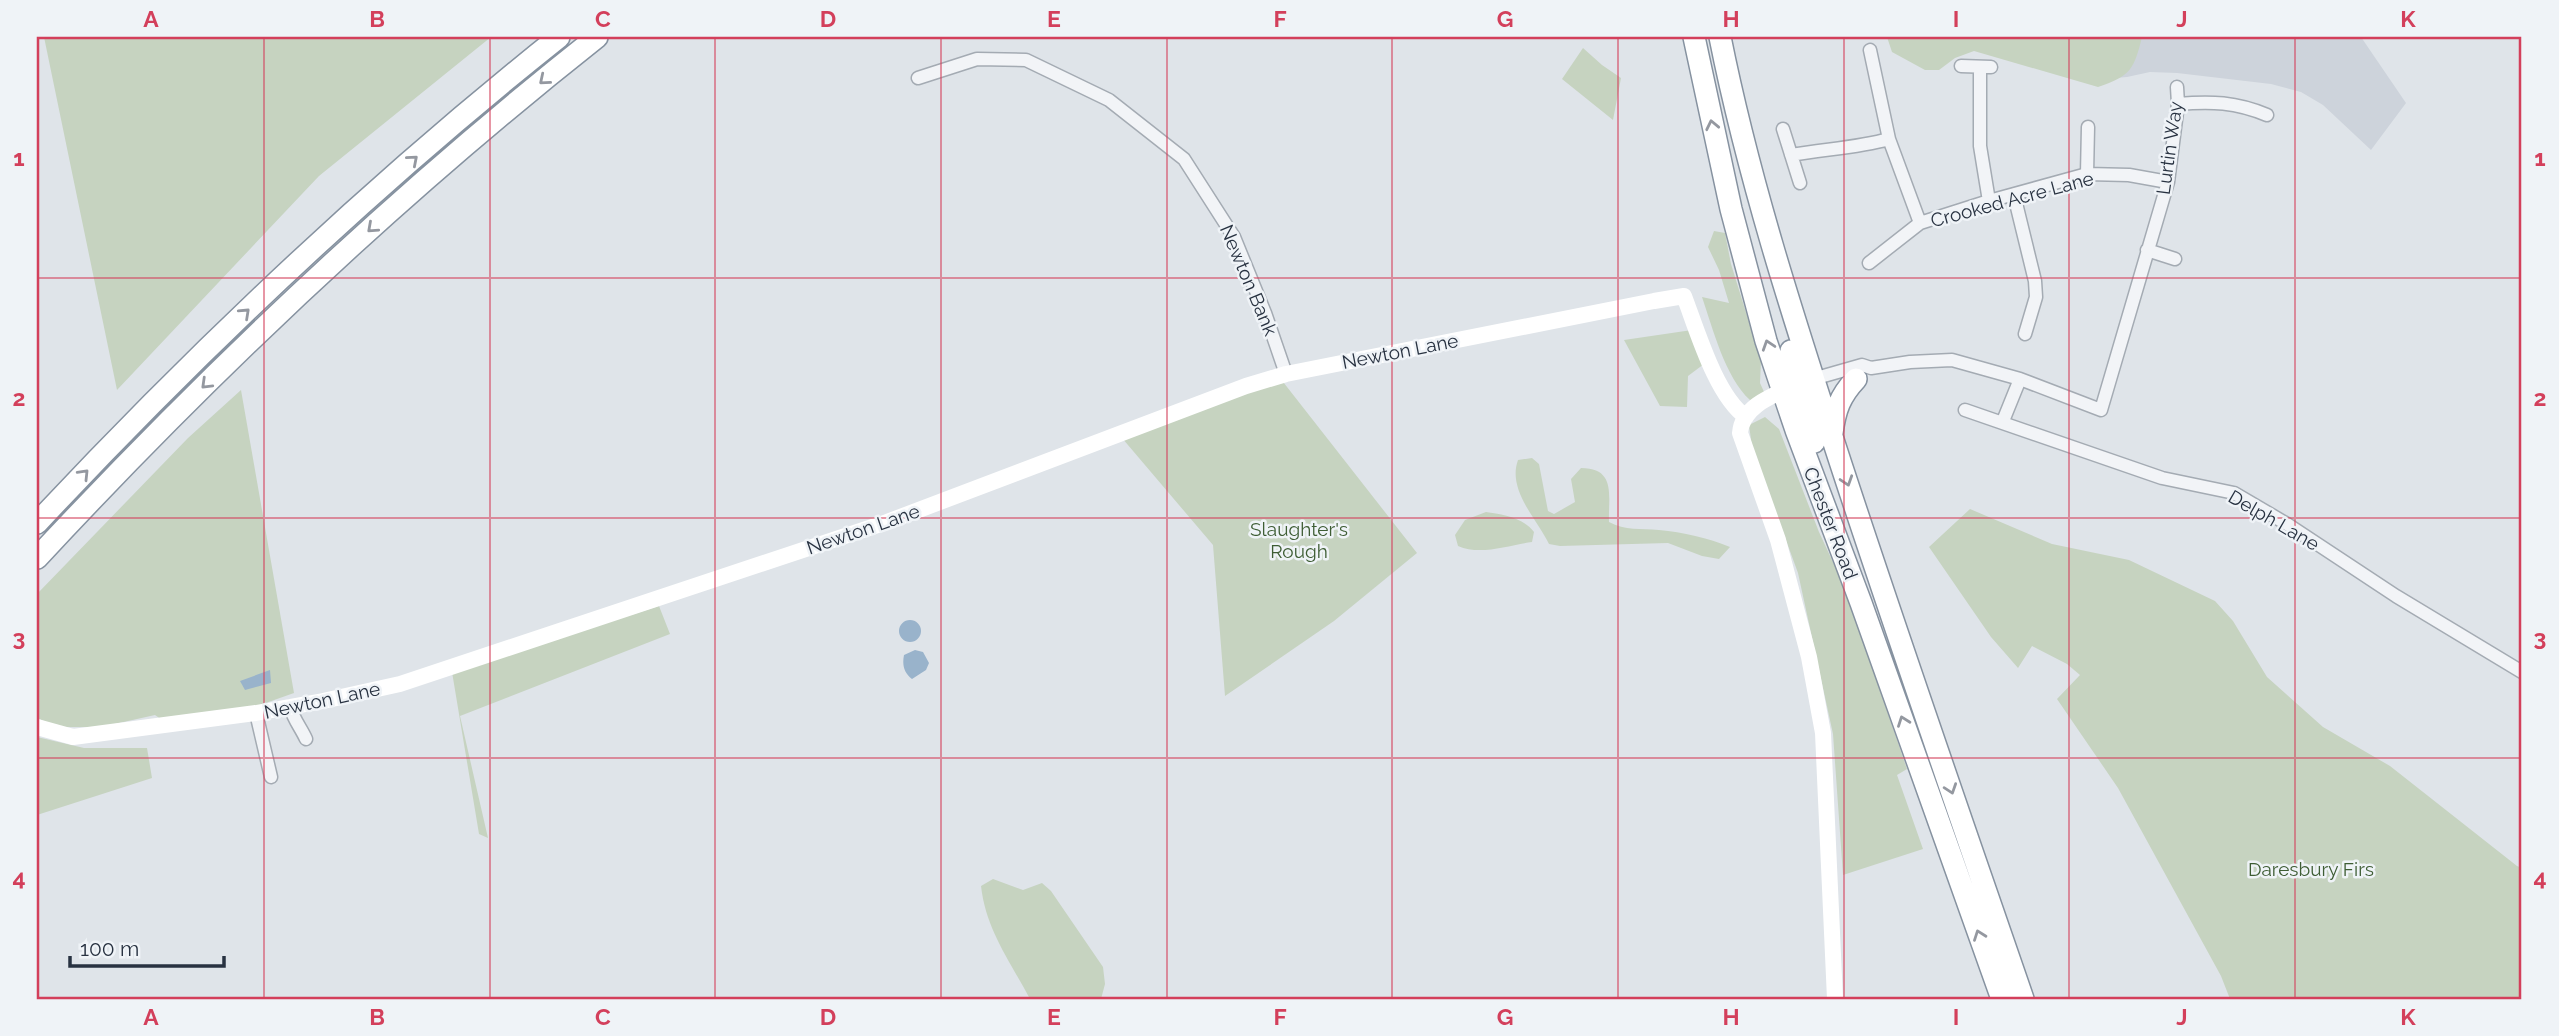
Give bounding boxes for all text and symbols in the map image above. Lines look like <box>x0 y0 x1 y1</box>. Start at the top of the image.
text: A <box>143 5 159 32</box>
text: B <box>369 5 385 32</box>
text: C <box>595 5 611 32</box>
text: D <box>820 5 836 32</box>
text: E <box>1047 5 1061 32</box>
text: F <box>1273 5 1287 32</box>
text: G <box>1497 5 1513 32</box>
text: H <box>1722 5 1740 32</box>
text: I <box>1953 5 1959 32</box>
text: J <box>2176 5 2188 32</box>
text: K <box>2400 5 2416 32</box>
one-way arrow <box>540 71 552 84</box>
street label: Lurtin Way <box>2152 100 2186 196</box>
one-way arrow <box>1705 119 1720 131</box>
text: 1 <box>13 144 25 171</box>
text: 1 <box>2534 144 2546 171</box>
one-way arrow <box>405 156 418 168</box>
street label: Crooked Acre Lane <box>1928 167 2096 231</box>
one-way arrow <box>367 220 380 233</box>
street label: Newton Bank <box>1216 221 1282 339</box>
one-way arrow <box>237 309 250 322</box>
street label: Newton Lane <box>1340 329 1460 373</box>
one-way arrow <box>1761 340 1776 352</box>
one-way arrow <box>202 376 214 388</box>
text: 2 <box>13 384 25 411</box>
text: 2 <box>2534 384 2546 411</box>
street label: Chester Road <box>1800 464 1862 582</box>
one-way arrow <box>75 469 88 482</box>
one-way arrow <box>1838 475 1853 487</box>
street label: Delph Lane <box>2225 485 2323 555</box>
street label: Newton Lane <box>804 499 922 559</box>
park label: Slaughter's Rough <box>1250 518 1348 562</box>
text: 3 <box>13 624 25 651</box>
text: 3 <box>2534 624 2546 651</box>
street label: Newton Lane <box>262 677 382 723</box>
one-way arrow <box>1897 715 1911 727</box>
one-way arrow <box>1943 783 1957 795</box>
park label: Daresbury Firs <box>2248 858 2374 880</box>
text: 4 <box>12 864 26 891</box>
text: 4 <box>2533 864 2547 891</box>
scale bar <box>70 924 224 968</box>
one-way arrow <box>1973 929 1987 941</box>
text: 100 m <box>80 936 139 961</box>
text: A <box>143 1003 159 1030</box>
text: B <box>369 1003 385 1030</box>
text: C <box>595 1003 611 1030</box>
text: D <box>820 1003 836 1030</box>
text: E <box>1047 1003 1061 1030</box>
text: F <box>1273 1003 1287 1030</box>
text: G <box>1497 1003 1513 1030</box>
text: H <box>1722 1003 1740 1030</box>
text: I <box>1953 1003 1959 1030</box>
text: J <box>2176 1003 2188 1030</box>
text: K <box>2400 1003 2416 1030</box>

